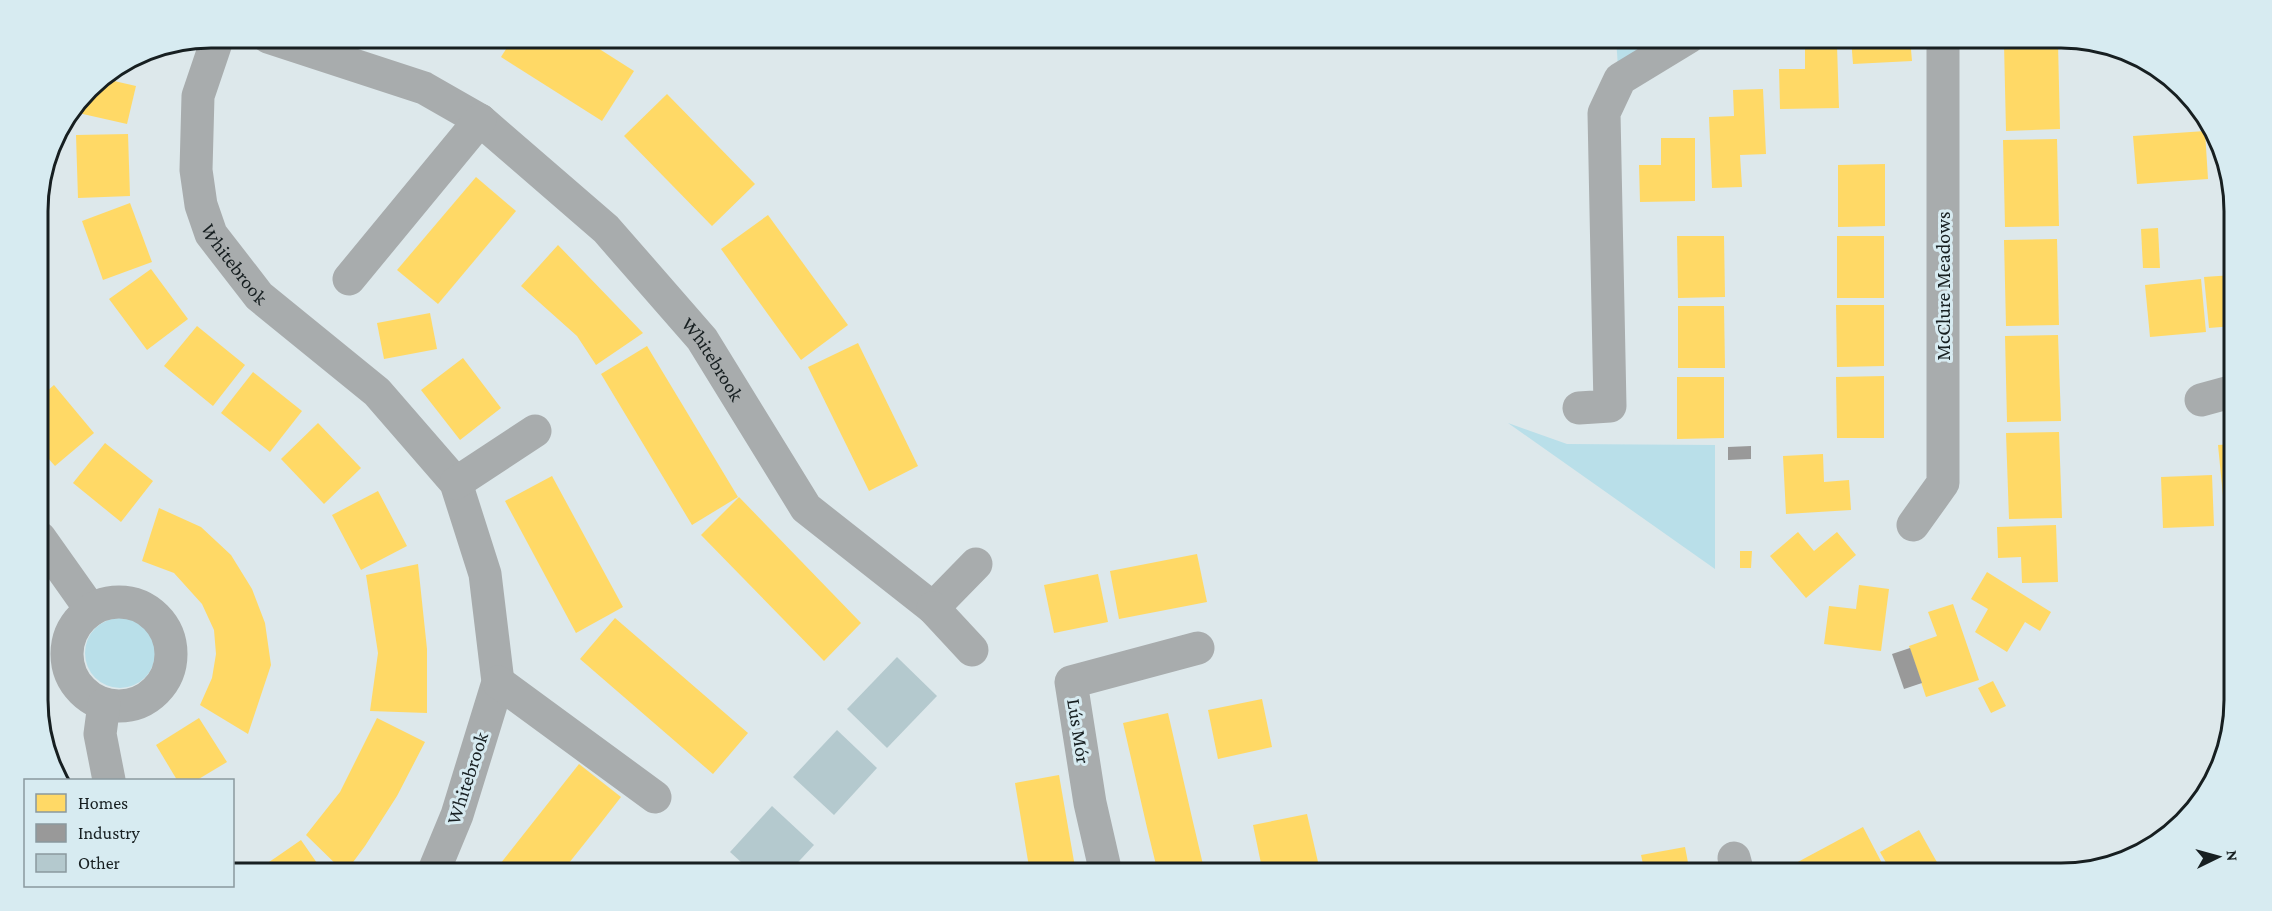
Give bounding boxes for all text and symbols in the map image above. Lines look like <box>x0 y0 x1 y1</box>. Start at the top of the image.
street label: McClure Meadows <box>1932 211 1954 361</box>
street label: Whitebrook <box>197 221 272 309</box>
street label: Whitebrook <box>677 313 749 405</box>
street label: Lús Mór <box>1063 697 1095 765</box>
street label: Whitebrook <box>442 729 492 827</box>
legend <box>24 779 234 887</box>
text: Homes <box>78 793 128 813</box>
text: Industry <box>78 823 141 843</box>
north arrow <box>2188 827 2248 887</box>
text: N <box>2224 850 2241 862</box>
text: Other <box>78 853 121 873</box>

